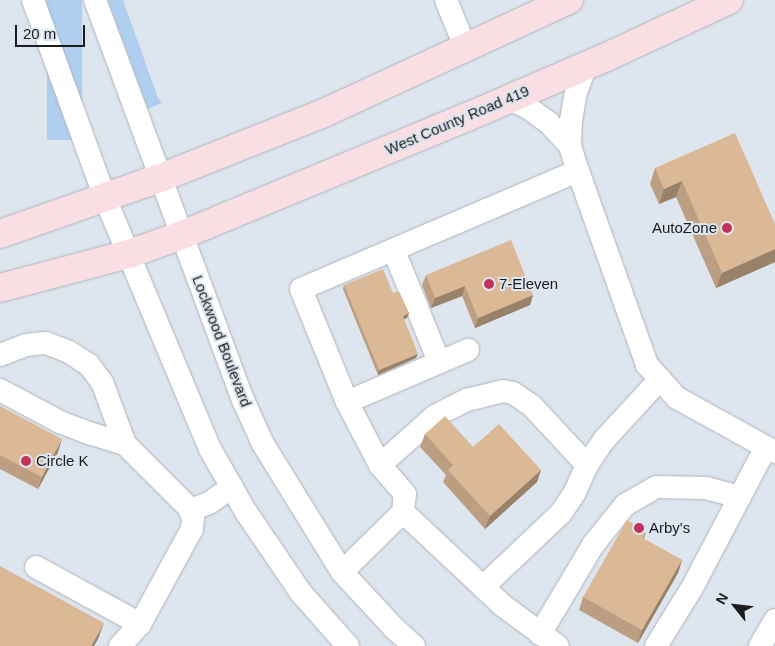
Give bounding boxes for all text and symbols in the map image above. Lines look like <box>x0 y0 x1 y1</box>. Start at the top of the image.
scale bar <box>18 15 88 47</box>
text: 20 m <box>23 25 56 42</box>
street label: West County Road 419 <box>382 81 532 159</box>
place label: AutoZone <box>652 219 717 237</box>
marker: AutoZone <box>721 222 733 234</box>
street label: Lockwood Boulevard <box>189 273 255 409</box>
place label: 7-Eleven <box>499 275 558 293</box>
marker: 7-Eleven <box>483 278 495 290</box>
place label: Circle K <box>36 452 89 470</box>
marker: Circle K <box>20 455 32 467</box>
place label: Arby's <box>649 519 690 537</box>
marker: Arby's <box>633 522 645 534</box>
north arrow <box>710 581 760 631</box>
text: N <box>712 590 731 607</box>

